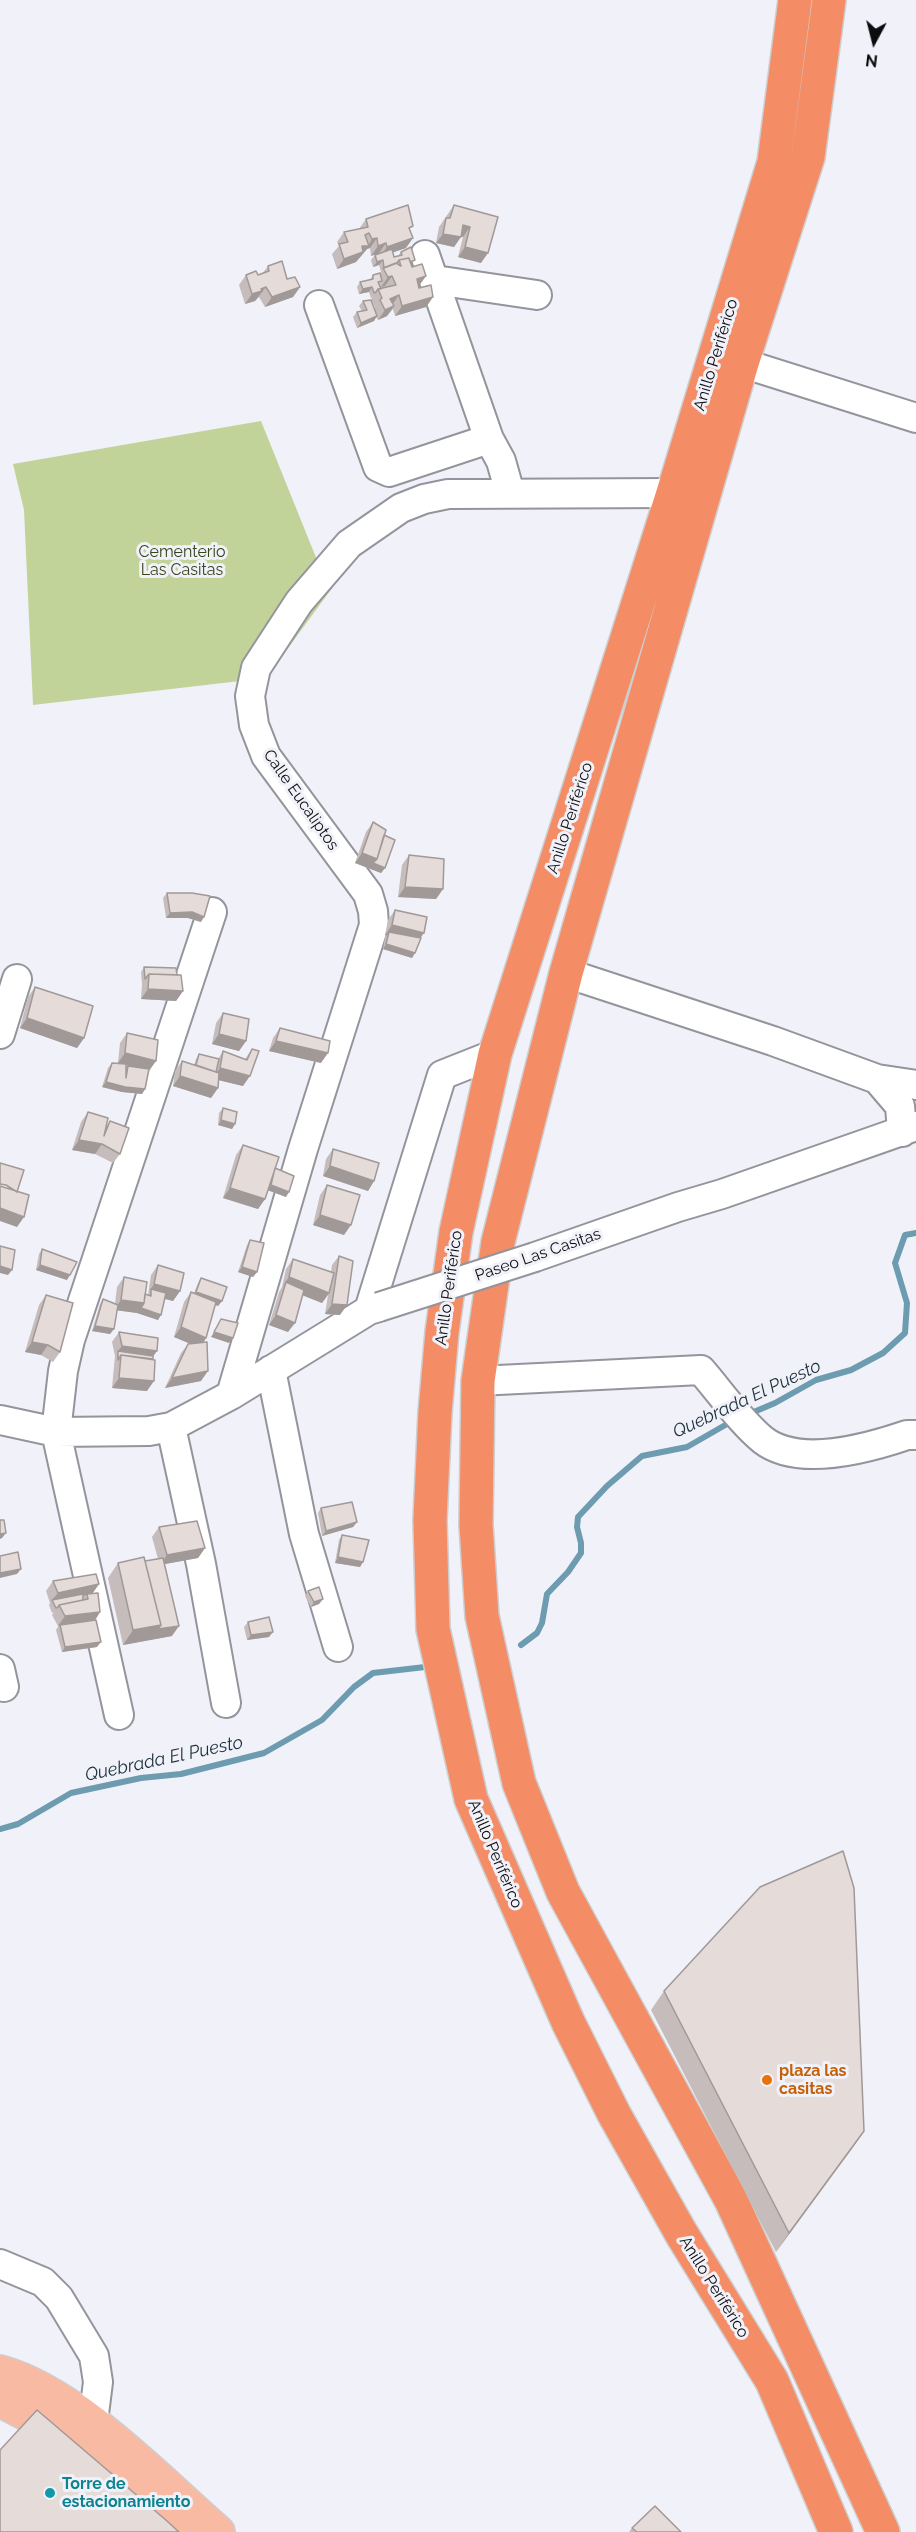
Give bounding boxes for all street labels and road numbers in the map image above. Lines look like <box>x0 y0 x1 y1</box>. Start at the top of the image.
street label: Anillo Periférico <box>690 297 742 413</box>
street label: Calle Eucaliptos <box>259 746 343 854</box>
street label: Anillo Periférico <box>543 760 597 876</box>
street label: Paseo Las Casitas <box>473 1224 603 1286</box>
street label: Anillo Periférico <box>431 1229 467 1347</box>
street label: Anillo Periférico <box>464 1797 526 1911</box>
street label: Anillo Periférico <box>675 2233 753 2341</box>

